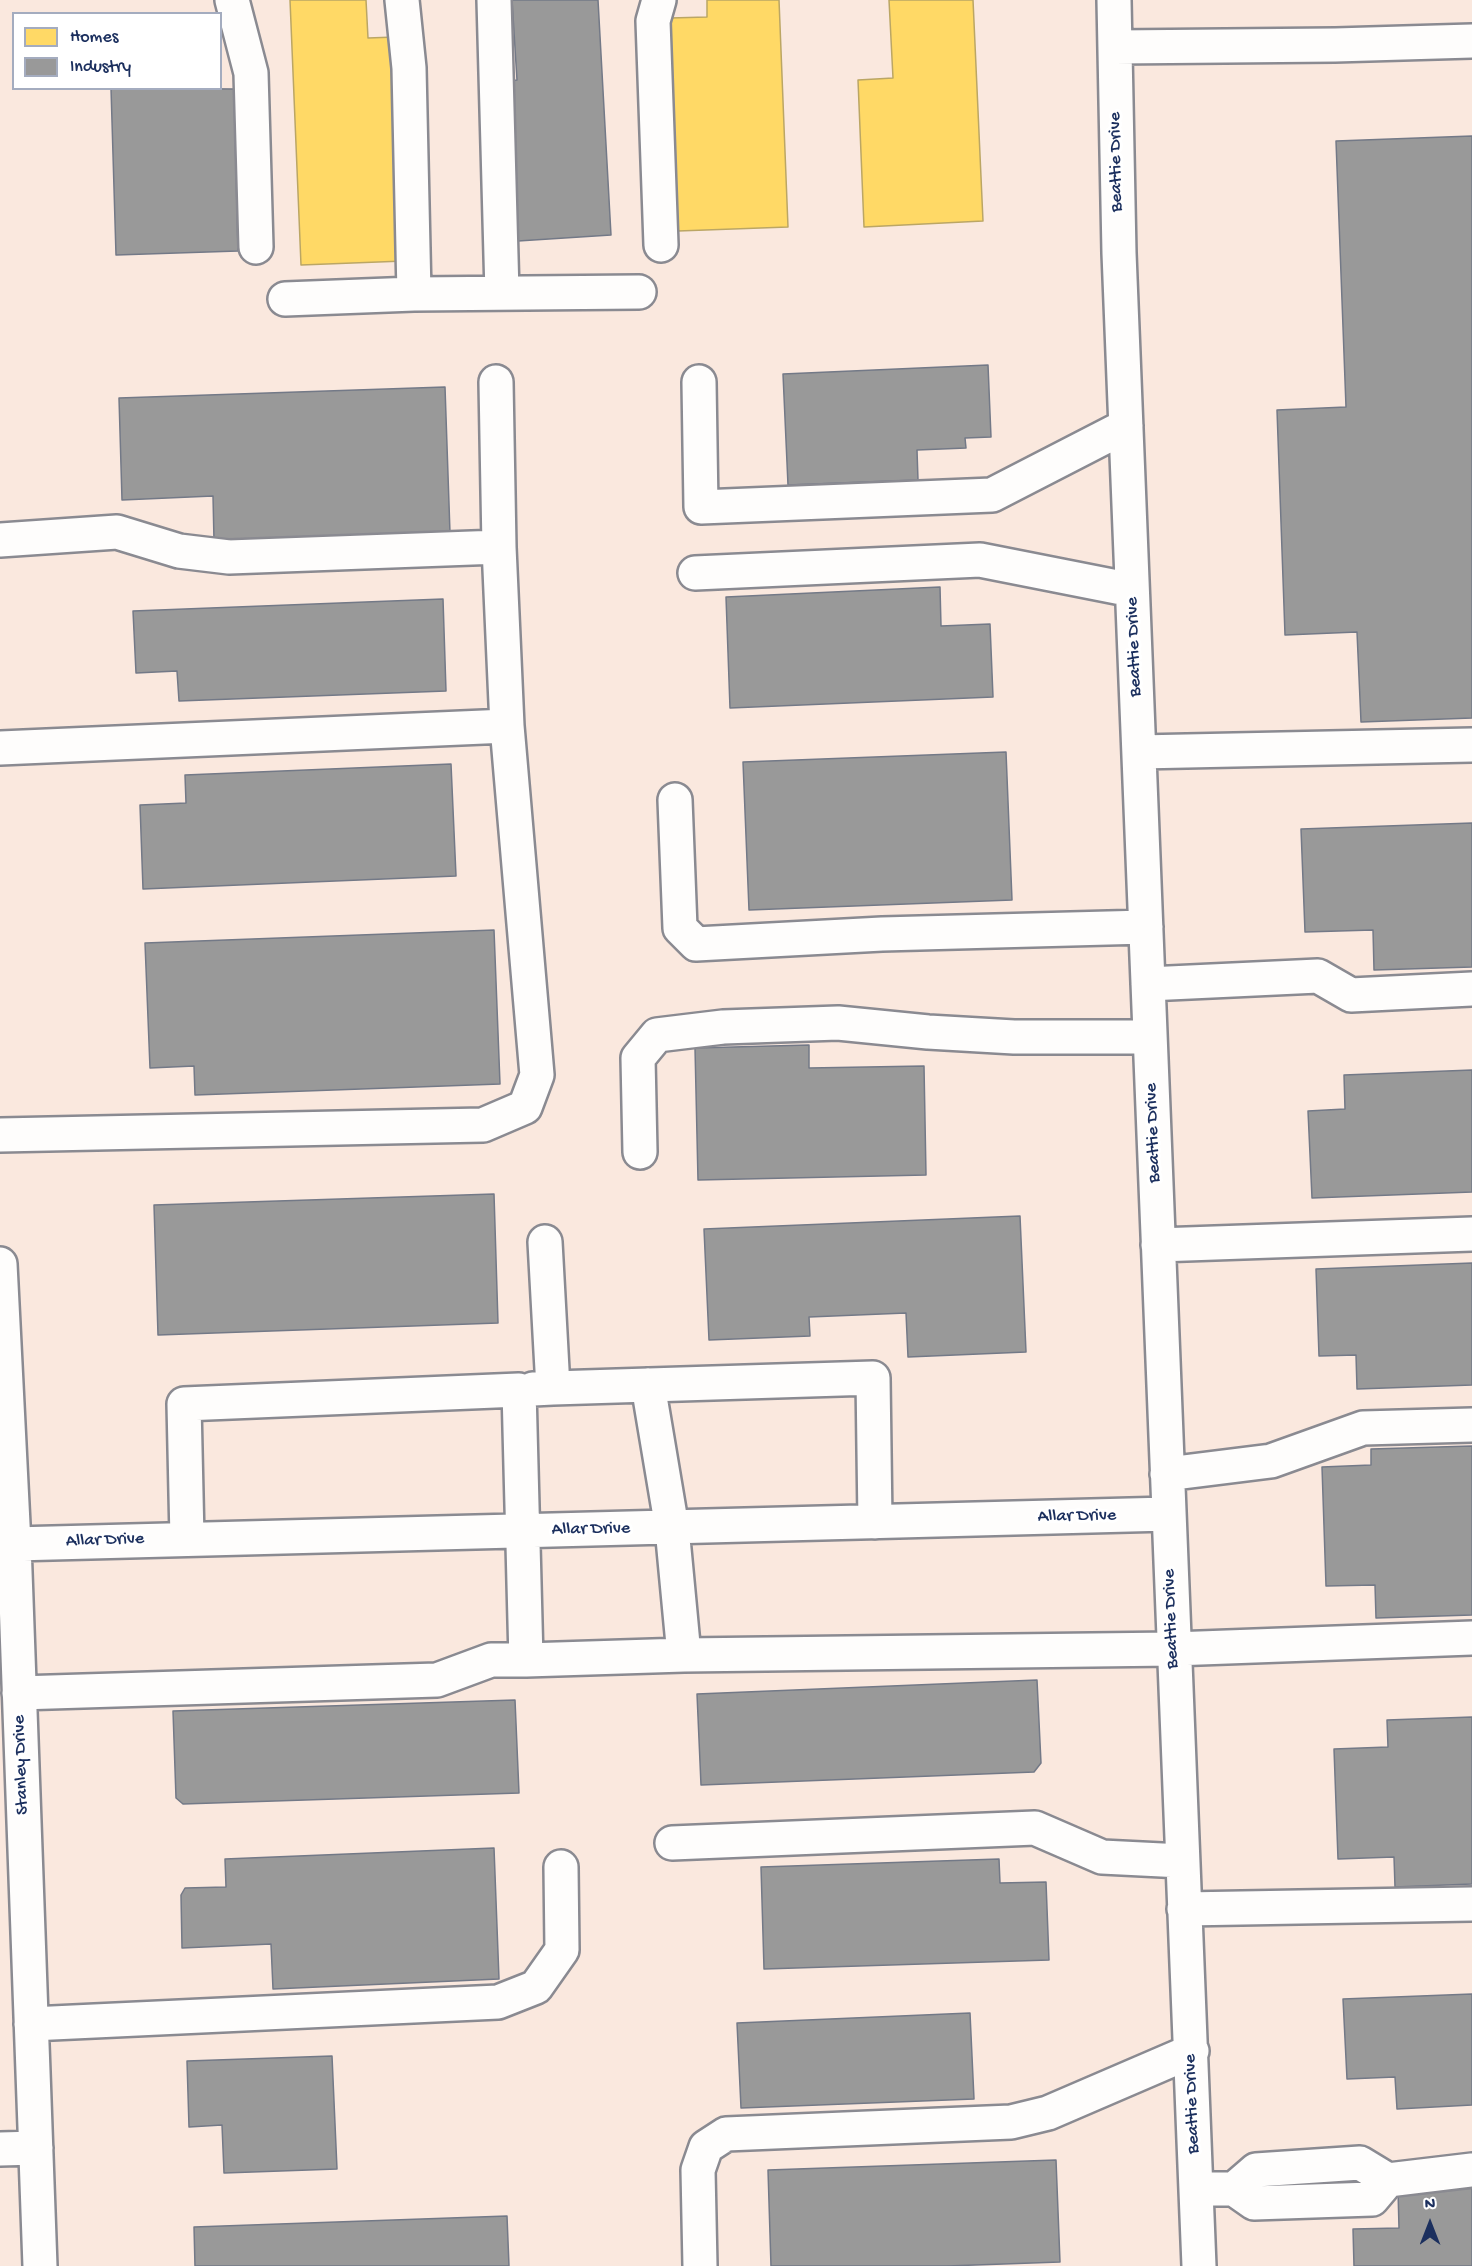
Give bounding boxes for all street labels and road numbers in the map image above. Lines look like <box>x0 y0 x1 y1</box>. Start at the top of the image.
street label: Beattie Drive <box>1105 112 1129 212</box>
street label: Beattie Drive <box>1122 597 1148 697</box>
street label: Beattie Drive <box>1141 1083 1167 1183</box>
street label: Allar Drive <box>1038 1506 1116 1528</box>
street label: Allar Drive <box>552 1519 630 1541</box>
street label: Allar Drive <box>65 1529 145 1553</box>
street label: Beattie Drive <box>1159 1569 1185 1669</box>
street label: Stanley Drive <box>9 1715 35 1815</box>
street label: Beattie Drive <box>1180 2054 1206 2154</box>

